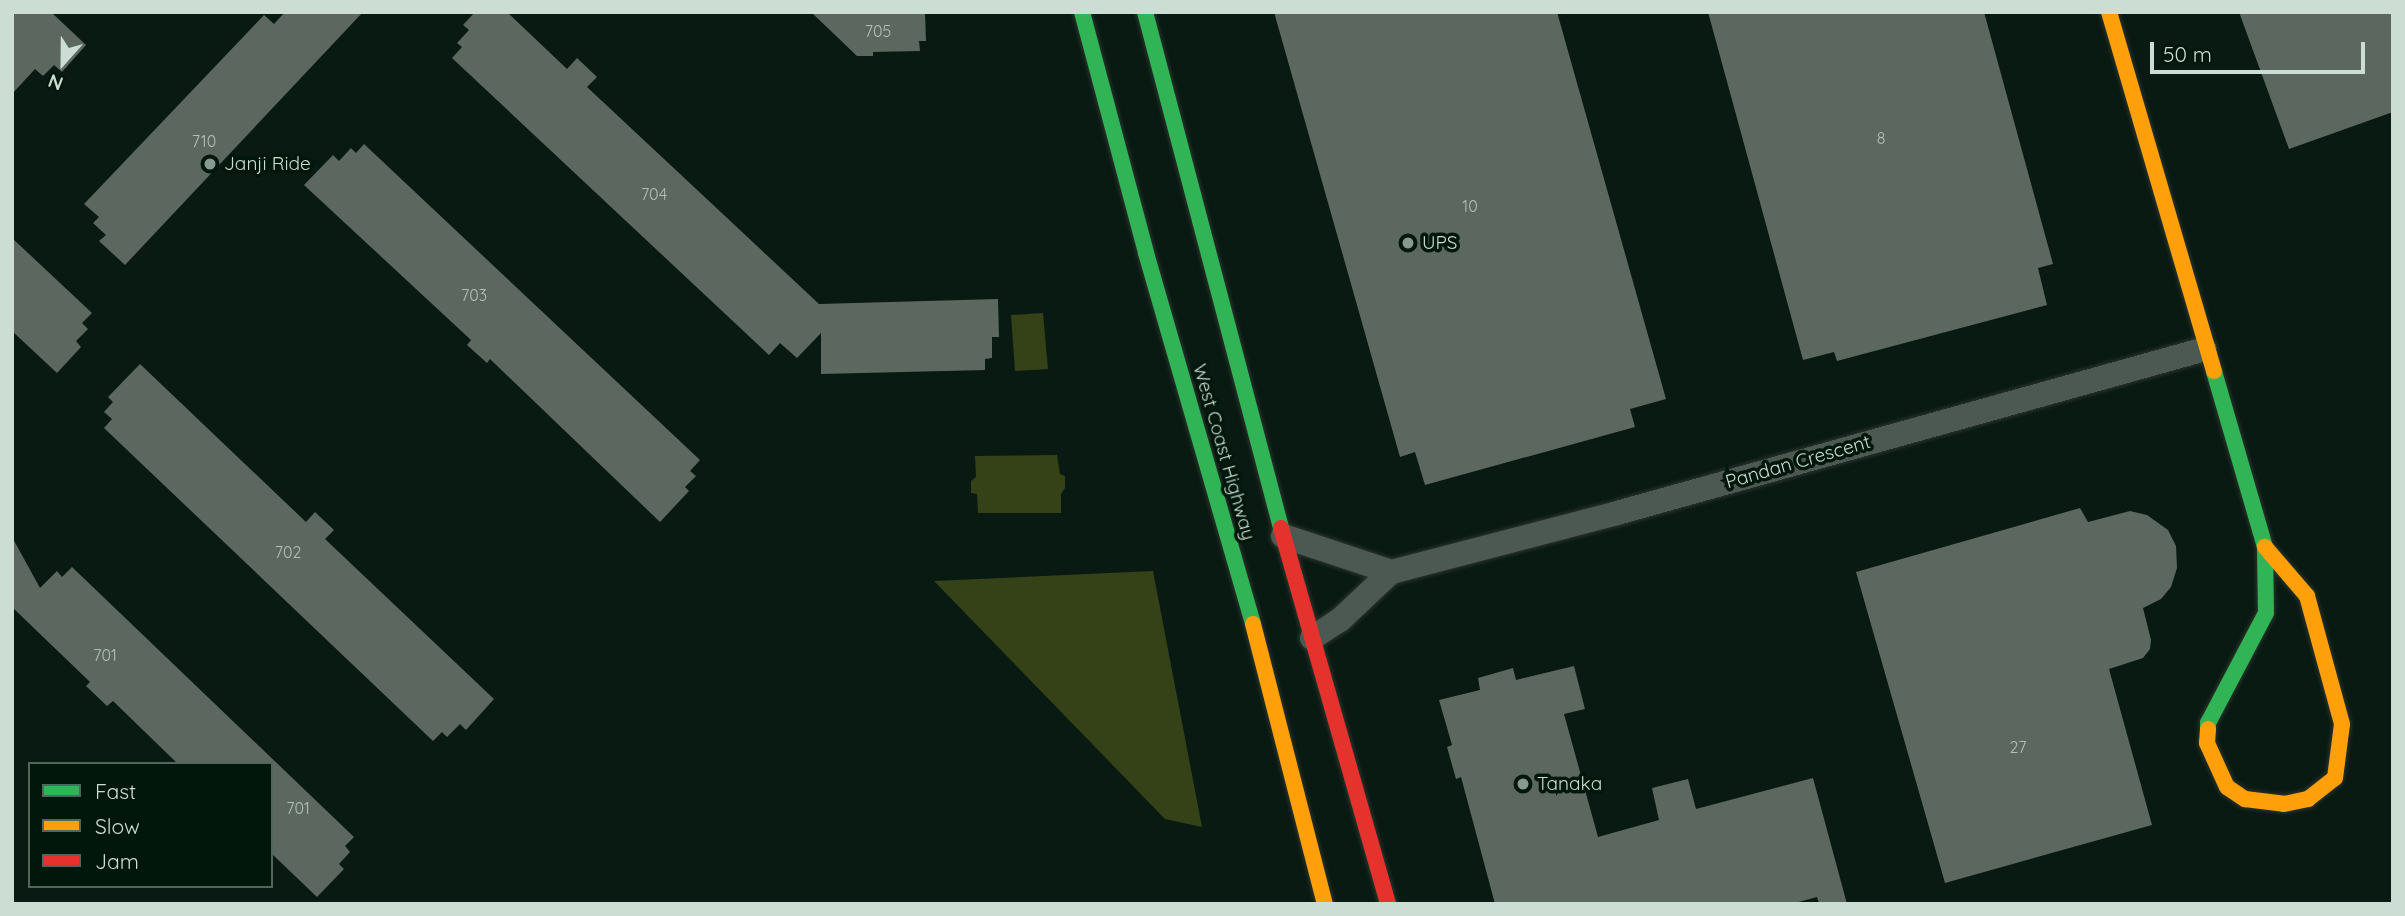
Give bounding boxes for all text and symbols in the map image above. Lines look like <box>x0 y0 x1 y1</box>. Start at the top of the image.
house number: 705 <box>865 21 891 41</box>
north arrow <box>28 28 98 98</box>
scale bar <box>2153 28 2368 72</box>
text: 50 m <box>2163 41 2212 67</box>
text: N <box>45 69 66 96</box>
house number: 8 <box>1877 128 1885 148</box>
house number: 710 <box>192 131 216 151</box>
place label: Janji Ride <box>224 153 311 175</box>
marker: Janji Ride <box>202 156 218 172</box>
house number: 704 <box>641 184 667 204</box>
house number: 10 <box>1462 196 1478 216</box>
place label: UPS <box>1422 232 1458 254</box>
marker: UPS <box>1400 235 1416 251</box>
house number: 703 <box>461 285 487 305</box>
street label: West Coast Highway <box>1188 361 1260 543</box>
street label: Pandan Crescent <box>1723 430 1873 494</box>
house number: 702 <box>275 542 301 562</box>
house number: 701 <box>93 645 117 665</box>
house number: 27 <box>2010 737 2026 757</box>
legend <box>28 762 273 888</box>
place label: Tanaka <box>1537 773 1602 795</box>
marker: Tanaka <box>1515 776 1531 792</box>
text: Fast <box>95 778 136 804</box>
house number: 701 <box>286 798 310 818</box>
text: Slow <box>95 813 140 839</box>
text: Jam <box>95 848 139 874</box>

